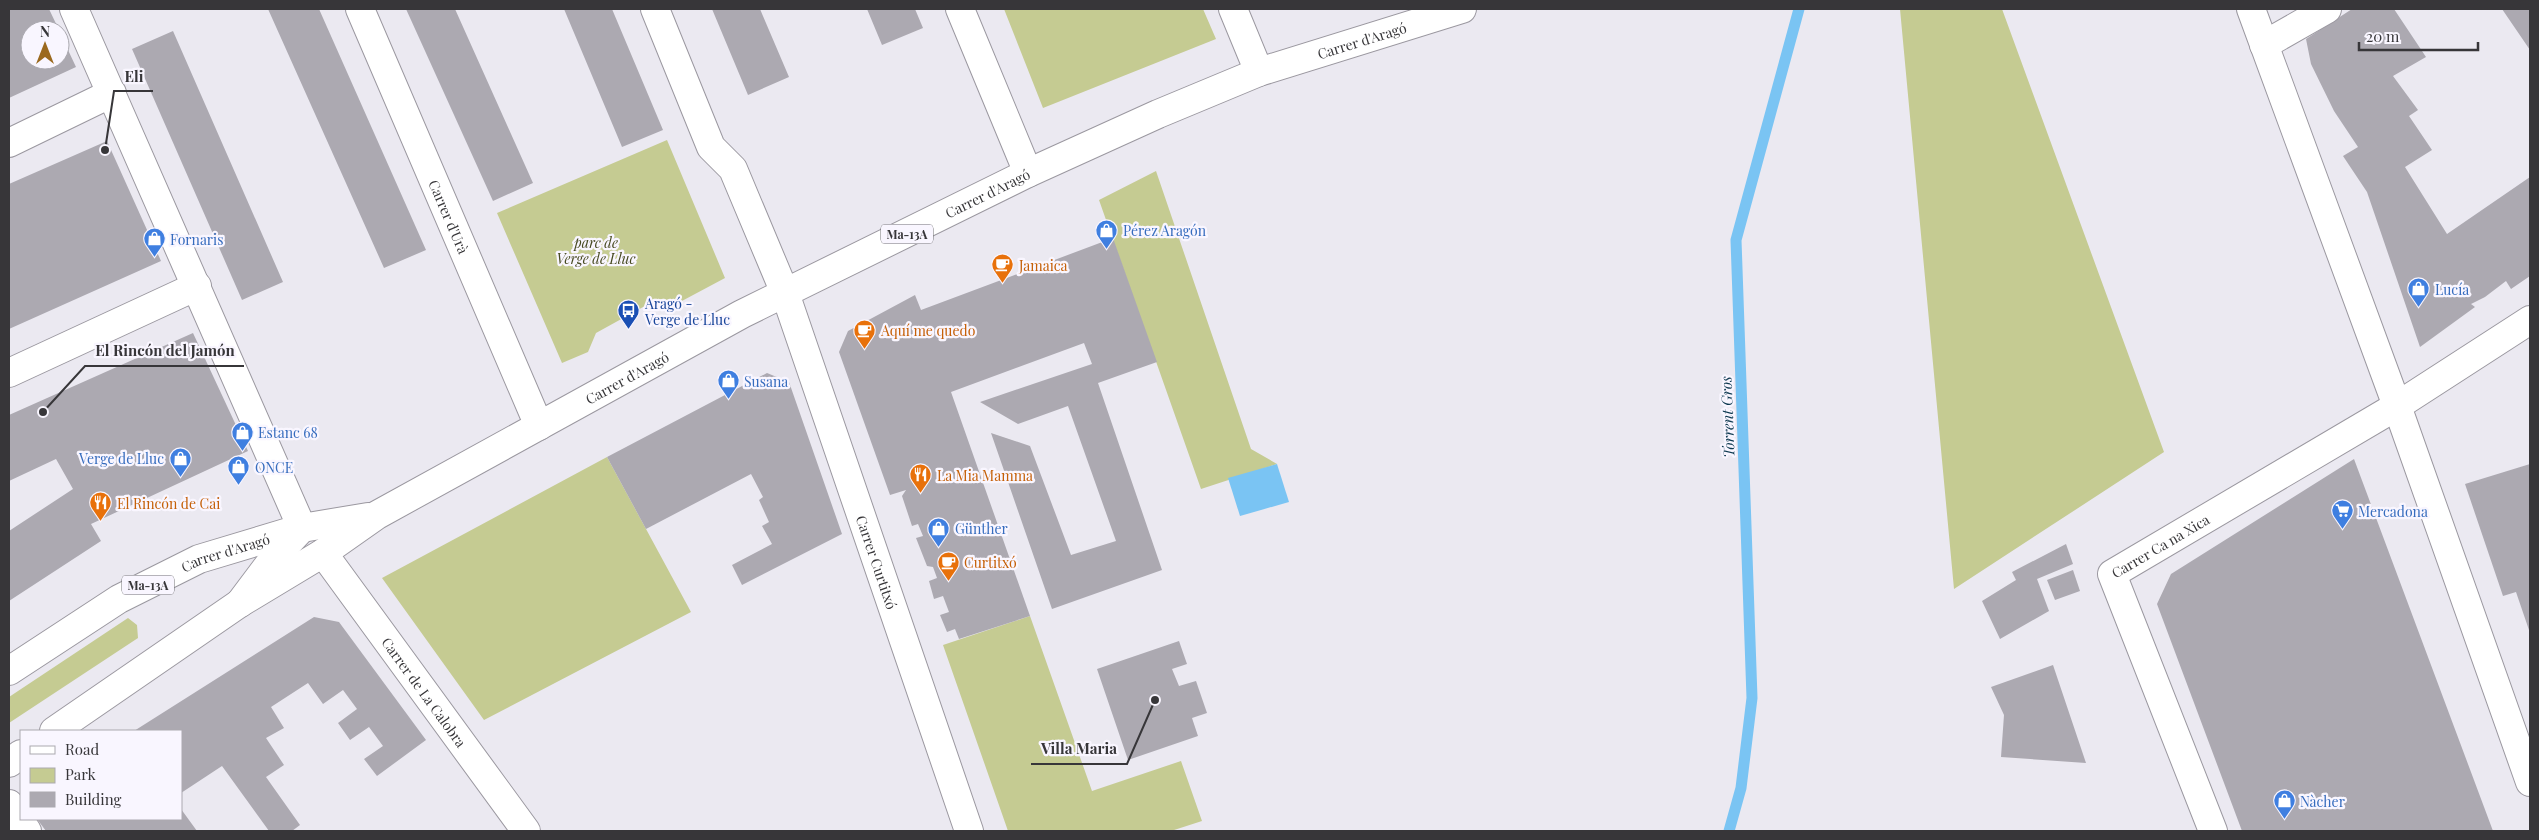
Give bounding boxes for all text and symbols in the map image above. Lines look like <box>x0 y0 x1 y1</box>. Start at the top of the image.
street label: Carrer d'Aragó <box>1315 17 1409 63</box>
north arrow <box>20 20 70 70</box>
scale bar <box>2359 20 2478 52</box>
text: N <box>40 22 50 41</box>
text: 20 m <box>2366 26 2400 46</box>
callout: Eli <box>114 61 153 91</box>
text: Eli <box>125 66 144 86</box>
street label: Carrer d'Aragó <box>942 164 1033 222</box>
street label: Carrer d'Urà <box>425 177 473 257</box>
shop icon: Pérez Aragón <box>1095 218 1119 249</box>
place label: Pérez Aragón <box>1123 221 1207 240</box>
road number: Ma-13A <box>881 224 933 243</box>
shop icon: Fornaris <box>142 227 166 258</box>
place label: Fornaris <box>170 230 223 249</box>
park label: parc de Verge de Lluc <box>556 233 636 268</box>
cafe icon: Jamaica <box>991 253 1015 284</box>
place label: Jamaica <box>1018 256 1068 275</box>
shop icon: Lucía <box>2407 277 2431 308</box>
place label: Lucía <box>2435 280 2469 299</box>
place label: Aragó - Verge de Lluc <box>644 294 730 329</box>
bus stop icon: Aragó - Verge de Lluc <box>617 299 641 330</box>
cafe icon: Aquí me quedo <box>853 318 877 349</box>
place label: Aquí me quedo <box>880 321 976 340</box>
callout: El Rincón del Jamón <box>85 336 244 366</box>
text: El Rincón del Jamón <box>95 340 236 360</box>
street label: Carrer d'Aragó <box>582 347 672 408</box>
shop icon: Susana <box>716 369 740 400</box>
place label: Susana <box>744 372 788 391</box>
water label: Torrent Gros <box>1716 376 1738 458</box>
shop icon: Estanc 68 <box>230 420 254 451</box>
place label: Estanc 68 <box>258 423 318 442</box>
shop icon: Verge de Lluc <box>168 446 192 477</box>
place label: Verge de Lluc <box>78 449 164 468</box>
shop icon: ONCE <box>227 455 251 486</box>
place label: ONCE <box>255 458 293 477</box>
restaurant icon: La Mia Mamma <box>909 463 933 494</box>
place label: La Mia Mamma <box>937 466 1033 485</box>
restaurant icon: El Rincón de Cai <box>89 491 113 522</box>
place label: El Rincón de Cai <box>117 494 220 513</box>
supermarket icon: Mercadona <box>2330 499 2354 530</box>
place label: Mercadona <box>2358 502 2428 521</box>
street label: Carrer Ca na Xica <box>2108 509 2213 582</box>
street label: Carrer Curtitxó <box>852 513 902 612</box>
shop icon: Günther <box>927 516 951 547</box>
place label: Günther <box>955 519 1009 538</box>
street label: Carrer d'Aragó <box>178 529 272 576</box>
cafe icon: Curtitxó <box>936 550 960 581</box>
place label: Curtitxó <box>964 553 1017 572</box>
road number: Ma-13A <box>122 576 174 594</box>
street label: Carrer de La Calobra <box>378 633 471 751</box>
legend <box>20 730 182 820</box>
callout: Villa Maria <box>1031 734 1127 764</box>
text: Villa Maria <box>1040 738 1117 758</box>
text: Road <box>65 739 99 759</box>
text: Park <box>65 764 97 784</box>
text: Building <box>65 789 122 809</box>
shop icon: Nàcher <box>2272 789 2296 820</box>
place label: Nàcher <box>2300 792 2346 811</box>

